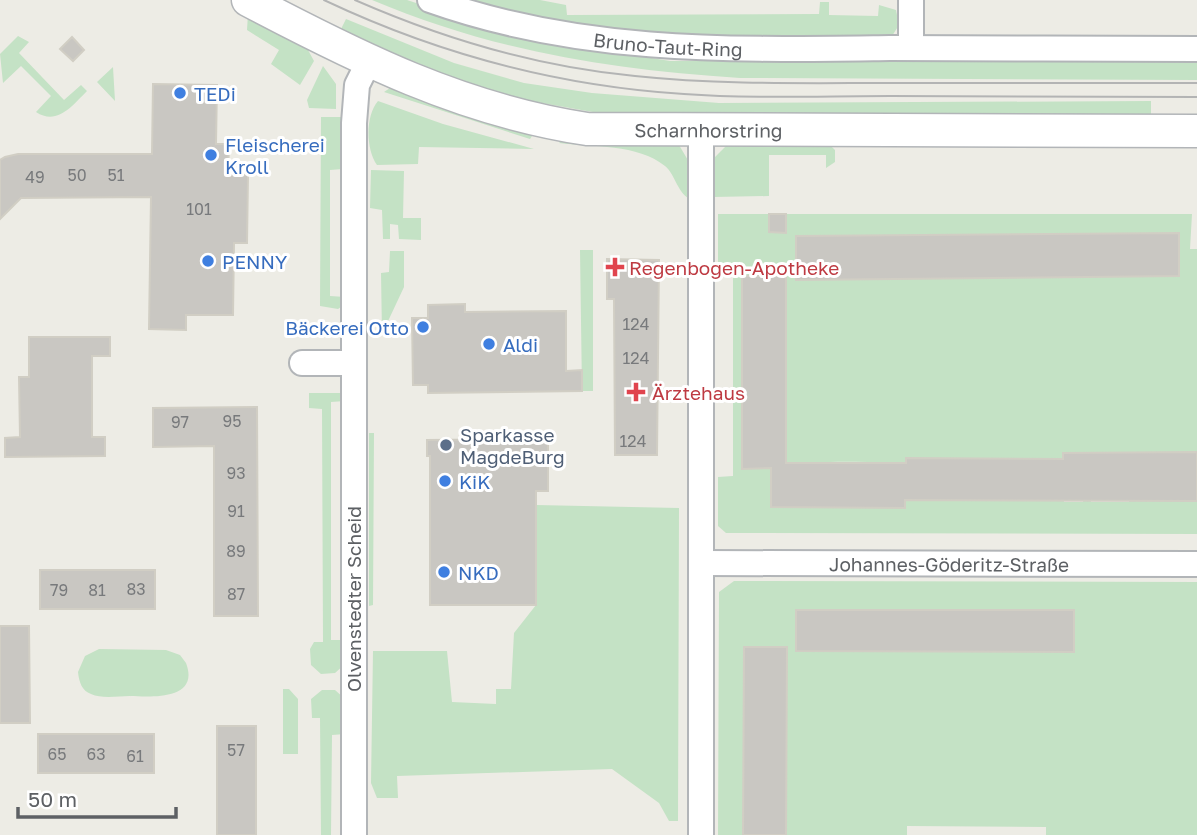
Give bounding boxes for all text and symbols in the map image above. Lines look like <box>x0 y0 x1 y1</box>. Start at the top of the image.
street label: Bruno-Taut-Ring <box>592 27 743 60</box>
place label: TEDi <box>194 82 236 105</box>
marker: TEDi <box>172 85 188 101</box>
street label: Scharnhorstring <box>634 118 783 141</box>
place label: Fleischerei Kroll <box>225 133 325 178</box>
marker: Fleischerei Kroll <box>203 147 219 163</box>
house number: 50 <box>67 165 87 185</box>
house number: 51 <box>107 165 125 185</box>
house number: 49 <box>25 167 45 187</box>
house number: 101 <box>186 199 212 219</box>
place label: PENNY <box>222 250 287 273</box>
marker: PENNY <box>200 253 216 269</box>
place label: Regenbogen-Apotheke <box>629 256 839 279</box>
marker: Regenbogen-Apotheke <box>607 259 623 275</box>
house number: 124 <box>623 314 649 334</box>
place label: Bäckerei Otto <box>285 316 409 339</box>
marker: Bäckerei Otto <box>415 319 431 335</box>
place label: Aldi <box>503 333 538 356</box>
marker: Aldi <box>481 336 497 352</box>
house number: 124 <box>623 348 649 368</box>
place label: Ärztehaus <box>652 381 745 404</box>
marker: Ärztehaus <box>626 382 646 402</box>
house number: 95 <box>223 411 241 431</box>
house number: 97 <box>171 412 189 432</box>
place label: Sparkasse MagdeBurg <box>460 423 565 468</box>
house number: 124 <box>620 431 646 451</box>
marker: Sparkasse MagdeBurg <box>438 437 454 453</box>
house number: 93 <box>226 463 246 483</box>
place label: KiK <box>459 470 490 493</box>
marker: KiK <box>437 473 453 489</box>
house number: 91 <box>227 501 245 521</box>
street label: Olvenstedter Scheid <box>342 506 365 692</box>
house number: 89 <box>226 541 246 561</box>
street label: Johannes-Göderitz-Straße <box>829 552 1069 575</box>
place label: NKD <box>458 561 499 584</box>
marker: NKD <box>436 564 452 580</box>
house number: 83 <box>126 579 146 599</box>
house number: 79 <box>50 580 68 600</box>
house number: 81 <box>88 580 106 600</box>
house number: 87 <box>227 584 245 604</box>
house number: 57 <box>227 740 245 760</box>
house number: 65 <box>48 744 66 764</box>
house number: 63 <box>86 744 106 764</box>
house number: 61 <box>126 746 144 766</box>
scale bar <box>18 776 175 820</box>
text: 50 m <box>28 786 77 812</box>

